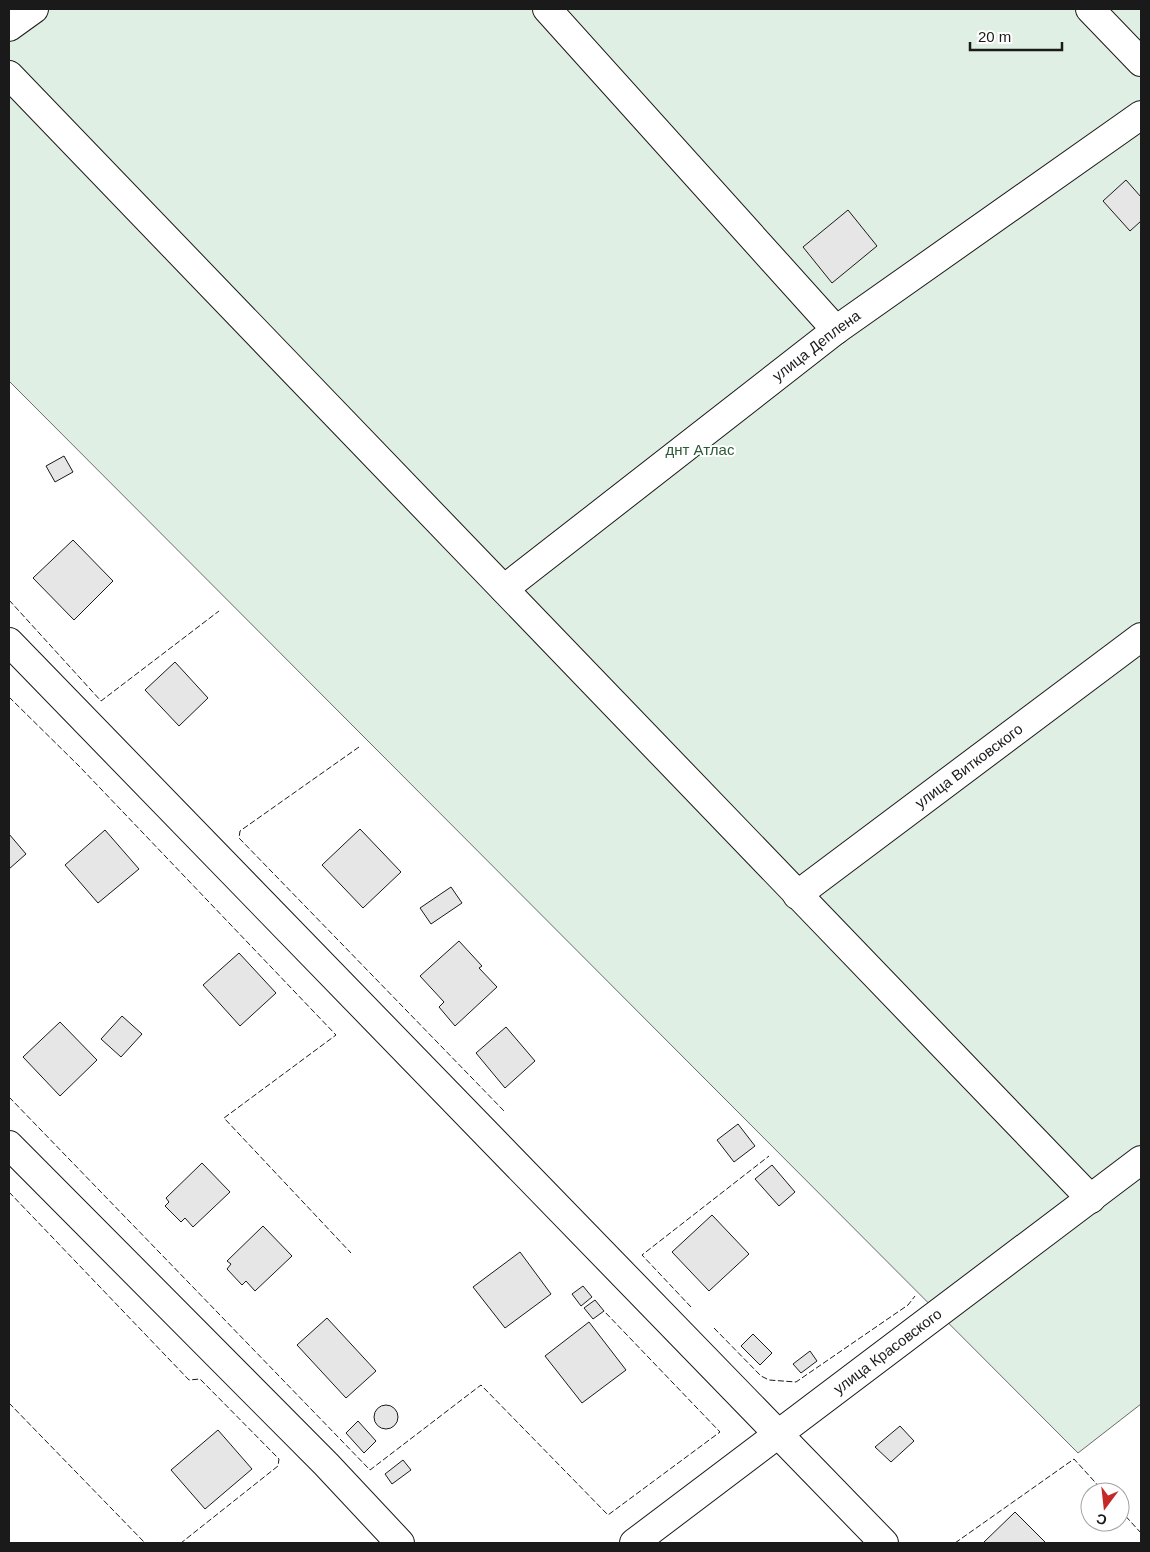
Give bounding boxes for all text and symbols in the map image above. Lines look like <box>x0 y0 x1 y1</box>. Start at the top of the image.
scale bar <box>970 20 1062 52</box>
text: 20 m <box>978 28 1011 45</box>
street label: улица Деплена <box>769 306 864 384</box>
park label: днт Атлас <box>666 441 735 458</box>
street label: улица Витковского <box>912 720 1026 811</box>
street label: улица Красовского <box>830 1305 945 1397</box>
north arrow <box>1080 1482 1130 1532</box>
text: С <box>1095 1511 1109 1529</box>

